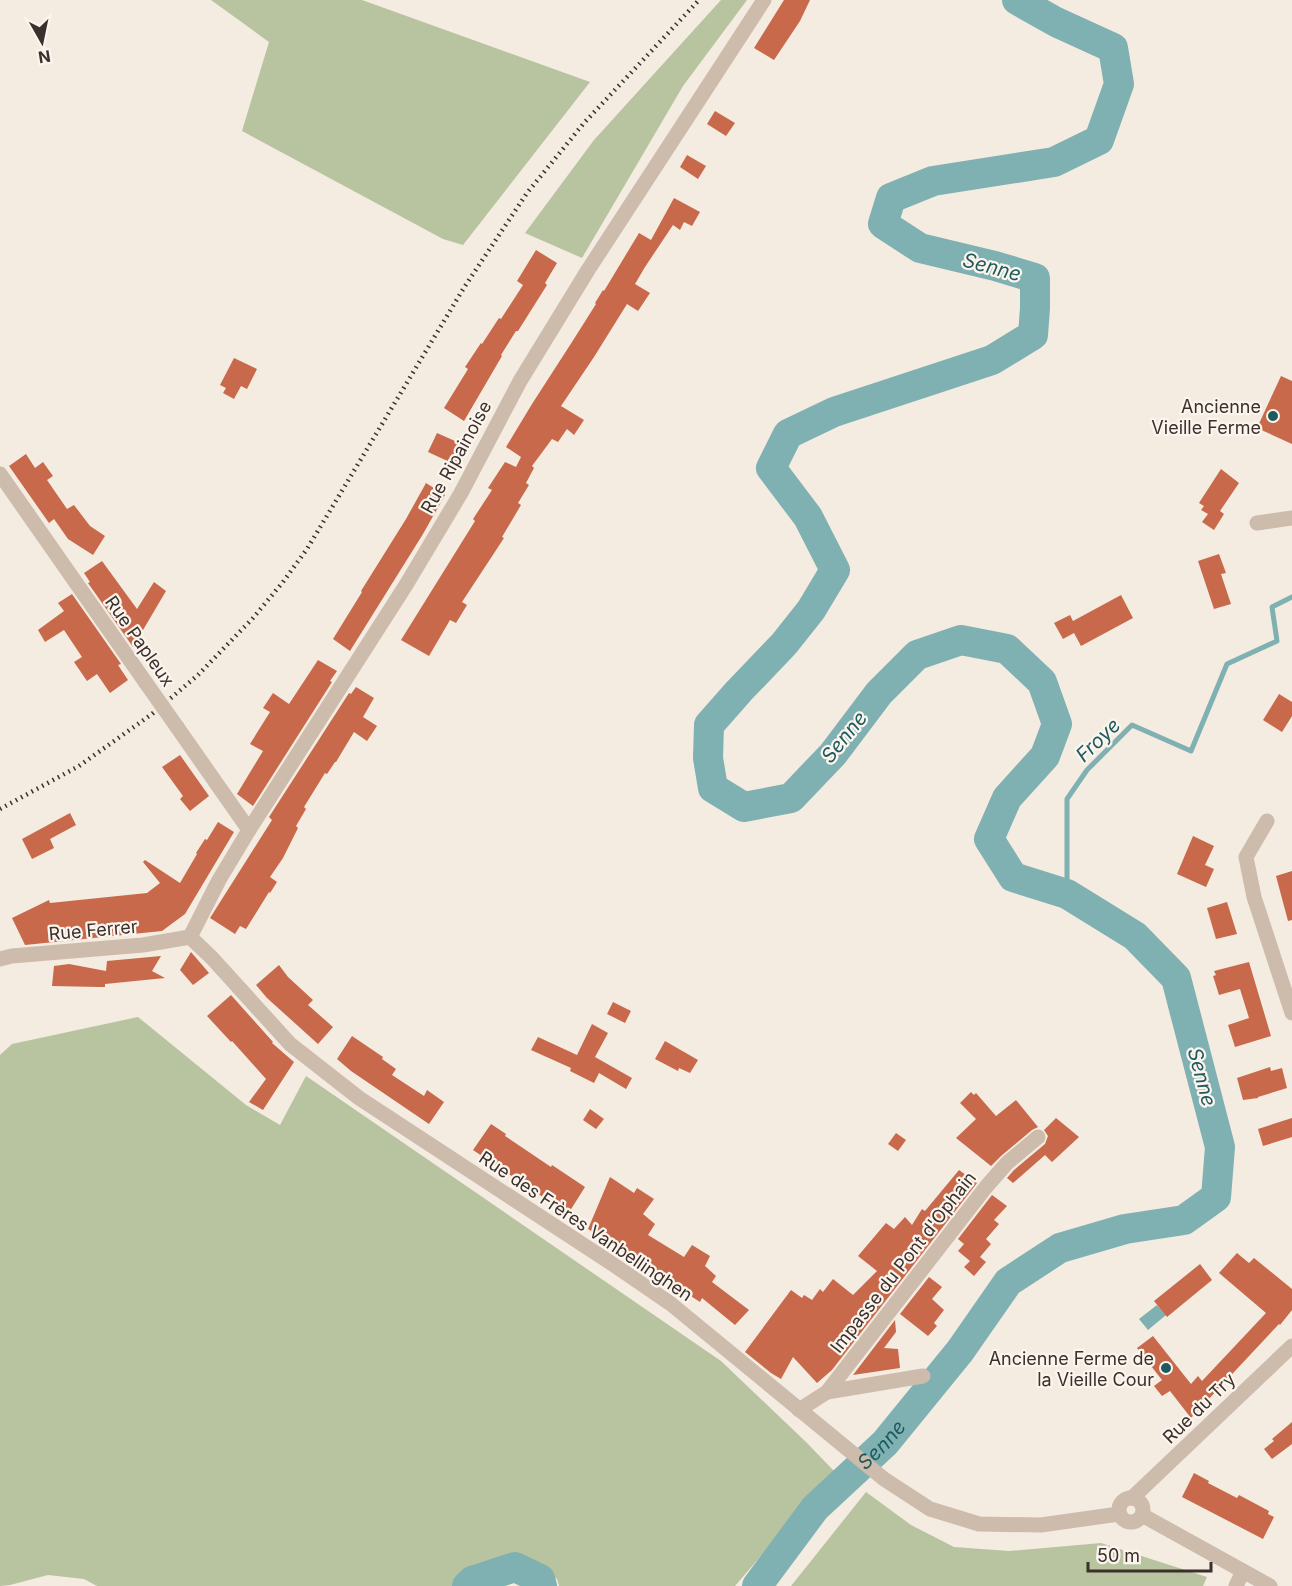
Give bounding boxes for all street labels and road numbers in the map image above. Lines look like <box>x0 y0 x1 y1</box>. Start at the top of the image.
street label: Rue Ripainoise <box>416 397 496 517</box>
street label: Rue Papleux <box>101 592 179 690</box>
street label: Rue Ferrer <box>48 916 138 944</box>
street label: Rue des Frères Vanbellinghen <box>475 1147 697 1305</box>
street label: Impasse du Pont d'Ophain <box>826 1167 980 1357</box>
street label: Rue du Try <box>1159 1368 1239 1448</box>

